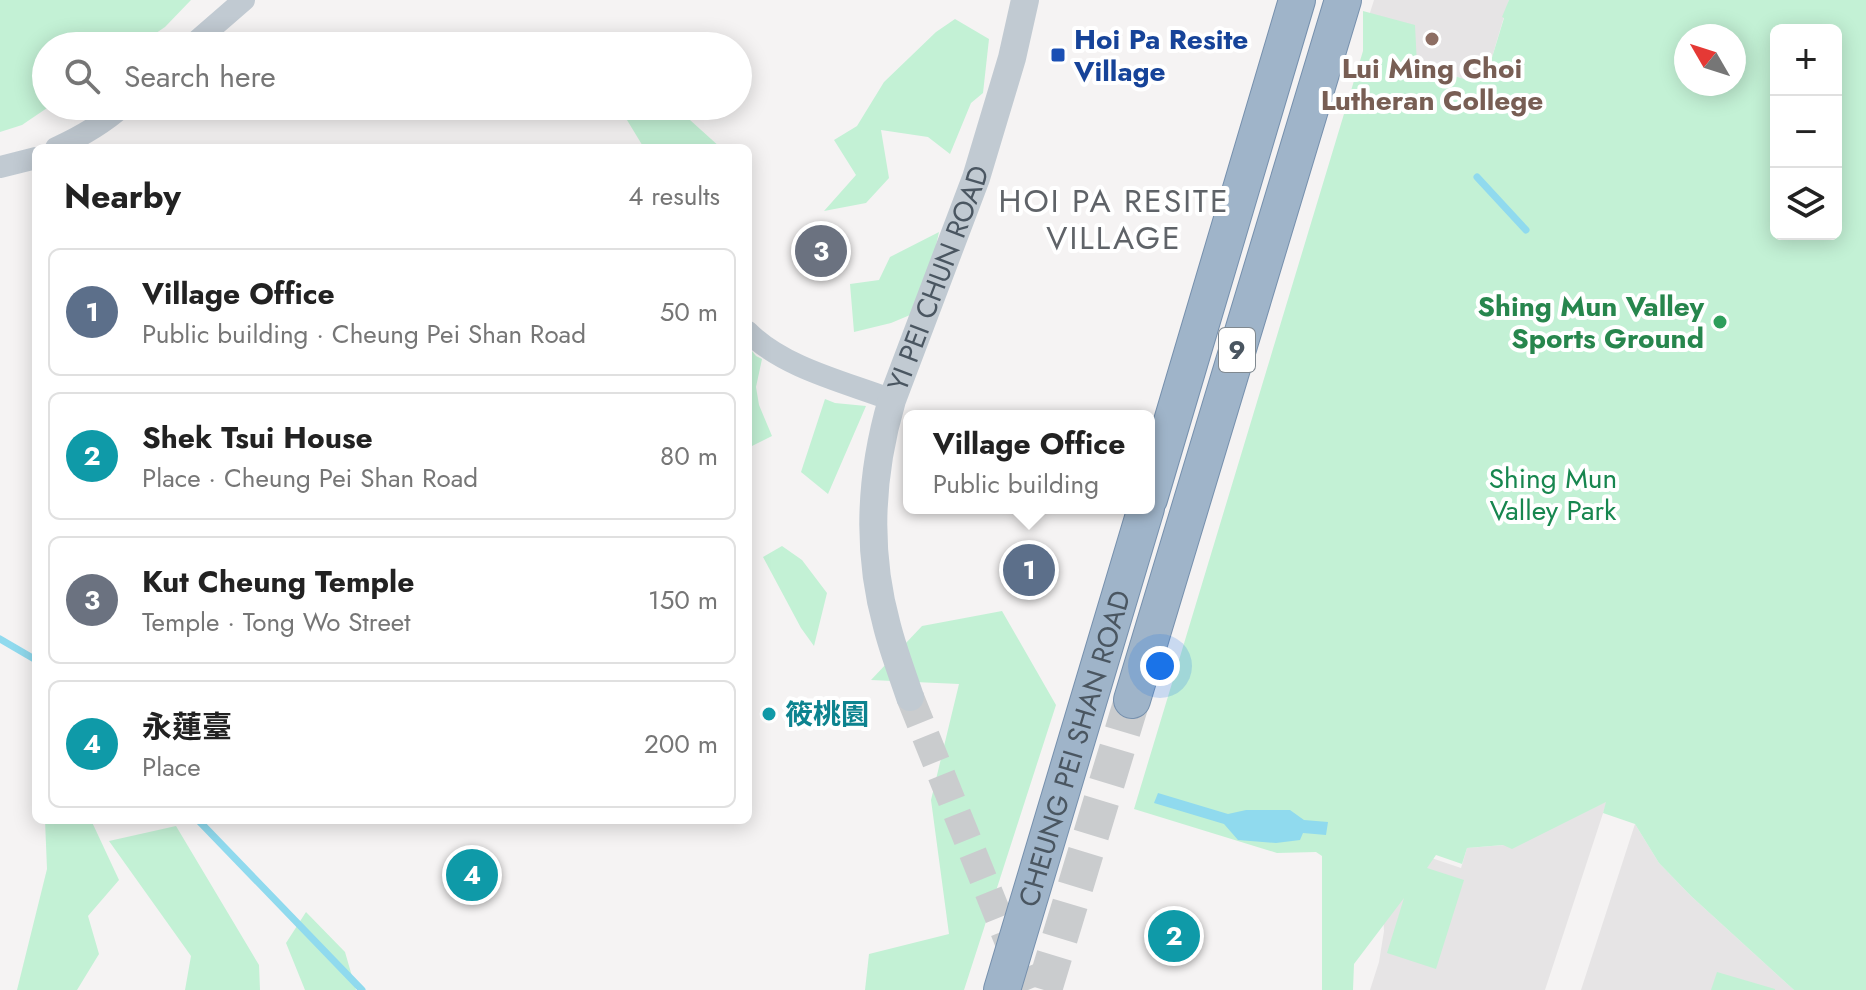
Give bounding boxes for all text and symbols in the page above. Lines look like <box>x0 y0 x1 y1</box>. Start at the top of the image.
place label: Hoi Pa Resite Village <box>1073 19 1248 92</box>
north arrow <box>1674 24 1746 96</box>
map controls <box>1770 24 1842 240</box>
button: + <box>1770 24 1842 96</box>
marker: Lui Ming Choi Lutheran College <box>1423 30 1441 48</box>
search box <box>32 32 752 120</box>
marker: Hoi Pa Resite Village <box>1049 46 1067 64</box>
place label: Lui Ming Choi Lutheran College <box>1321 48 1543 121</box>
icon: search <box>60 54 104 98</box>
text: Search here <box>124 55 276 98</box>
button: − <box>1770 96 1842 168</box>
street label: YI PEI CHUN ROAD <box>877 160 999 397</box>
button: layers <box>1770 168 1842 240</box>
text: Nearby <box>64 172 181 221</box>
text: 4 results <box>628 177 720 215</box>
district label: HOI PA RESITE VILLAGE <box>999 178 1230 261</box>
pin: 3 <box>795 221 847 281</box>
text: Village Office <box>142 272 335 315</box>
place label: Shing Mun Valley Sports Ground <box>1478 286 1704 359</box>
text: 1 <box>85 293 99 331</box>
text: 50 m <box>660 293 718 331</box>
marker: Shing Mun Valley Sports Ground <box>1711 313 1729 331</box>
text: Public building · Cheung Pei Shan Road <box>142 315 586 353</box>
road number: 9 <box>1219 328 1255 372</box>
popup <box>903 410 1155 514</box>
text: Shek Tsui House <box>142 416 373 459</box>
text: Village Office <box>933 422 1125 465</box>
text: 2 <box>83 437 101 475</box>
text: 80 m <box>660 437 718 475</box>
park label: Shing Mun Valley Park <box>1489 458 1617 531</box>
text: Place · Cheung Pei Shan Road <box>142 459 478 497</box>
text: Public building <box>933 465 1099 503</box>
pin: 1 <box>1003 540 1055 600</box>
text: Kut Cheung Temple <box>142 560 414 603</box>
text: 3 <box>84 581 100 619</box>
text: 150 m <box>648 581 718 619</box>
street label: CHEUNG PEI SHAN ROAD <box>1007 585 1141 912</box>
text: Temple · Tong Wo Street <box>142 603 410 641</box>
your location <box>1140 646 1180 686</box>
place label: 筱桃園 <box>785 694 869 735</box>
text: 永蓮臺 <box>142 705 232 748</box>
marker: 筱桃園 <box>760 705 778 723</box>
text: 4 <box>83 725 101 763</box>
text: 200 m <box>644 725 718 763</box>
text: Place <box>142 748 201 786</box>
pin: 4 <box>446 845 498 905</box>
pin: 2 <box>1148 906 1200 966</box>

